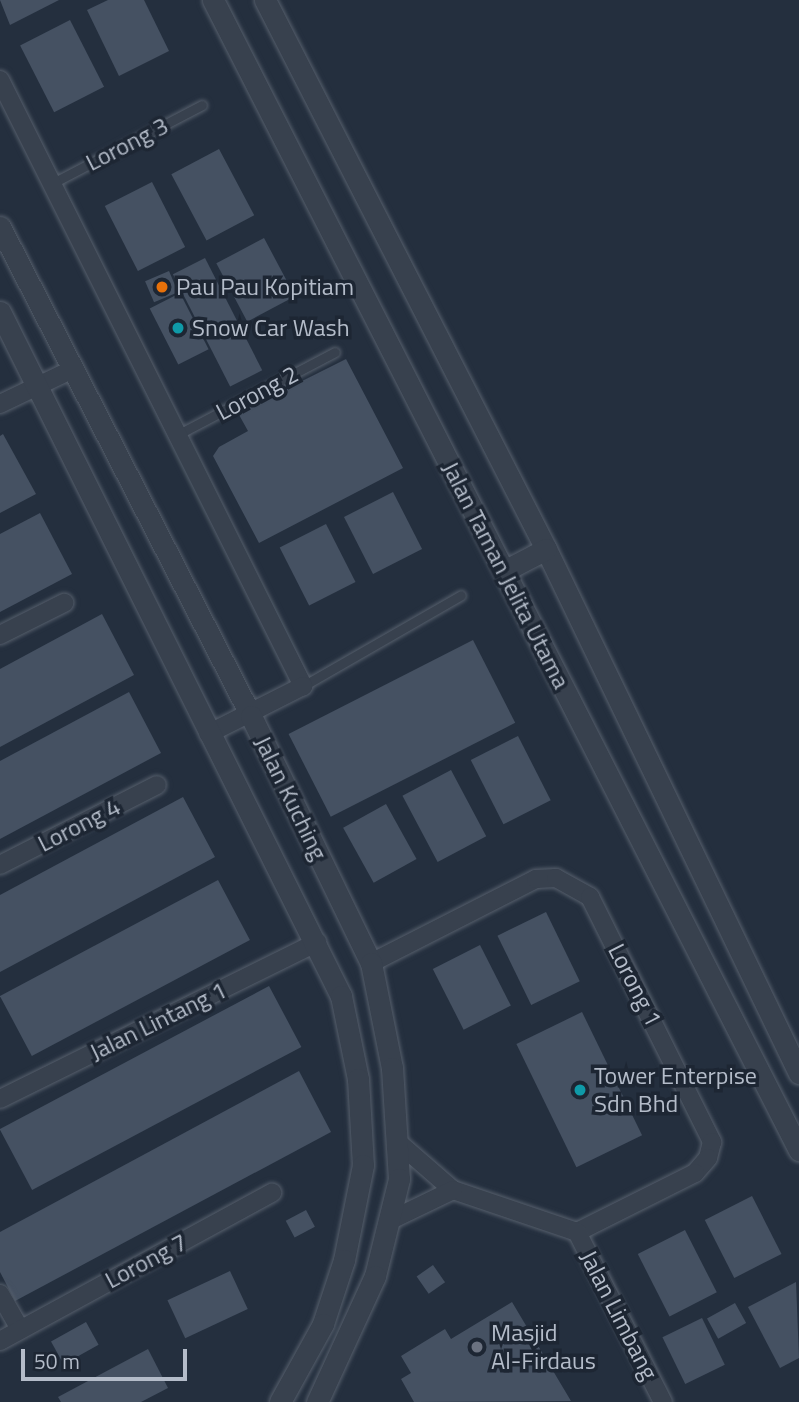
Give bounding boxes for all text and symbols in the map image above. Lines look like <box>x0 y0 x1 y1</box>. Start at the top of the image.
street label: Lorong 3 <box>81 111 173 177</box>
place label: Pau Pau Kopitiam <box>176 273 354 301</box>
marker: Pau Pau Kopitiam <box>154 279 170 295</box>
place label: Snow Car Wash <box>192 314 350 342</box>
marker: Snow Car Wash <box>170 320 186 336</box>
street label: Lorong 2 <box>211 359 303 427</box>
street label: Jalan Taman Jelita Utama <box>436 457 576 693</box>
street label: Jalan Kuching <box>249 731 333 865</box>
street label: Lorong 4 <box>33 792 125 858</box>
street label: Lorong 1 <box>602 939 668 1031</box>
street label: Jalan Lintang 1 <box>85 975 231 1067</box>
place label: Tower Enterpise Sdn Bhd <box>594 1062 757 1118</box>
marker: Tower Enterpise Sdn Bhd <box>572 1082 588 1098</box>
street label: Lorong 7 <box>100 1227 192 1295</box>
street label: Jalan Limbang <box>574 1245 664 1385</box>
place label: Masjid Al-Firdaus <box>491 1319 596 1375</box>
scale bar <box>24 1336 191 1380</box>
marker: Masjid Al-Firdaus <box>469 1339 485 1355</box>
text: 50 m <box>34 1345 80 1377</box>

